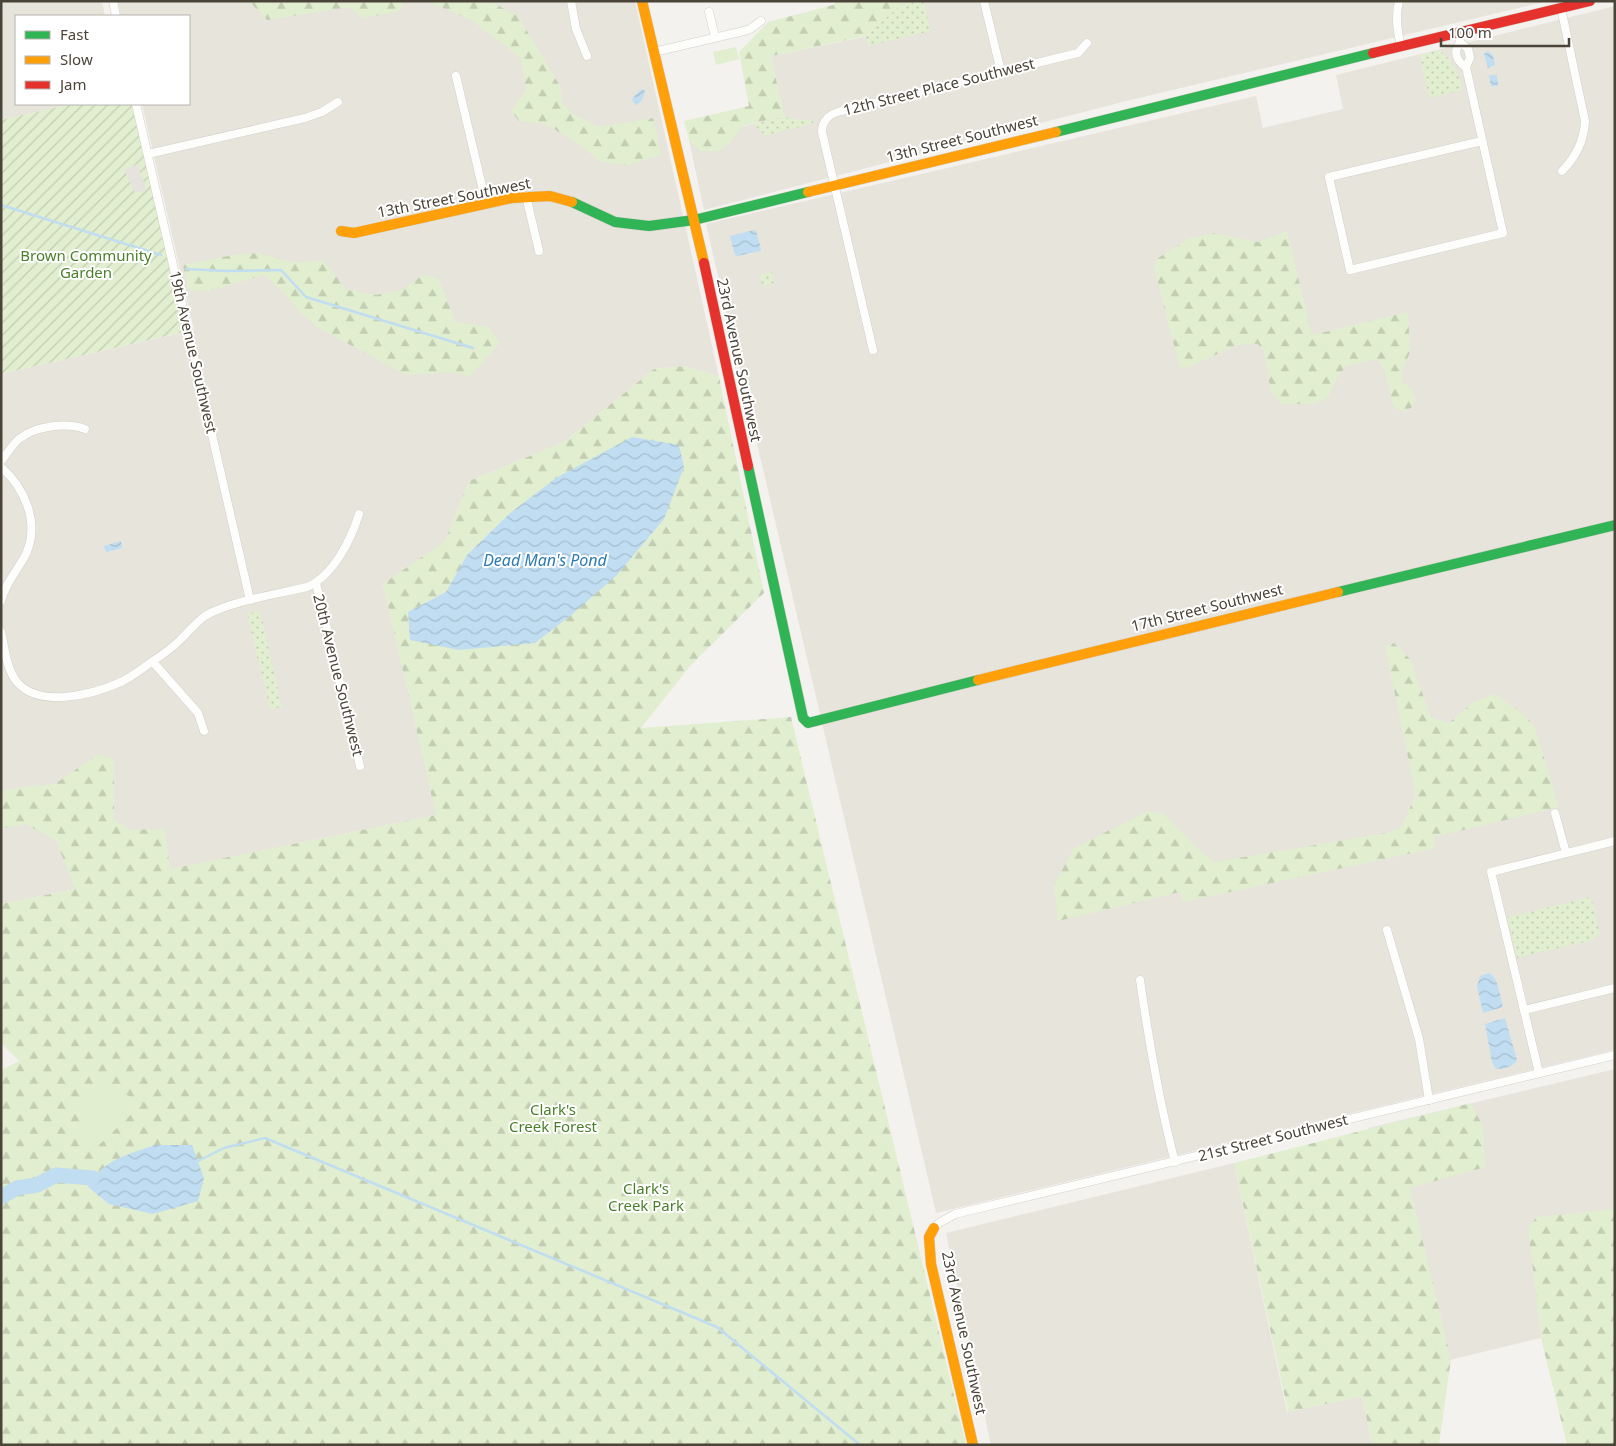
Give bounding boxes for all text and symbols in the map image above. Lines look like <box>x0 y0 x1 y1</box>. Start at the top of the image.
legend <box>15 15 190 105</box>
scale bar <box>1441 15 1568 47</box>
text: 100 m <box>1448 22 1492 42</box>
text: Fast <box>60 24 89 44</box>
text: Slow <box>60 49 93 69</box>
street label: 12th Street Place Southwest <box>841 52 1037 120</box>
text: Jam <box>58 74 87 94</box>
street label: 13th Street Southwest <box>884 109 1040 167</box>
street label: 13th Street Southwest <box>376 172 533 222</box>
park label: Brown Community Garden <box>20 245 152 282</box>
street label: 19th Avenue Southwest <box>166 268 223 436</box>
street label: 23rd Avenue Southwest <box>713 276 767 444</box>
water label: Dead Man's Pond <box>483 549 608 571</box>
street label: 17th Street Southwest <box>1129 578 1285 636</box>
street label: 20th Avenue Southwest <box>309 592 369 758</box>
park label: Clark's Creek Forest <box>509 1099 598 1136</box>
street label: 21st Street Southwest <box>1196 1109 1350 1165</box>
park label: Clark's Creek Park <box>608 1178 684 1215</box>
street label: 23rd Avenue Southwest <box>938 1249 992 1417</box>

